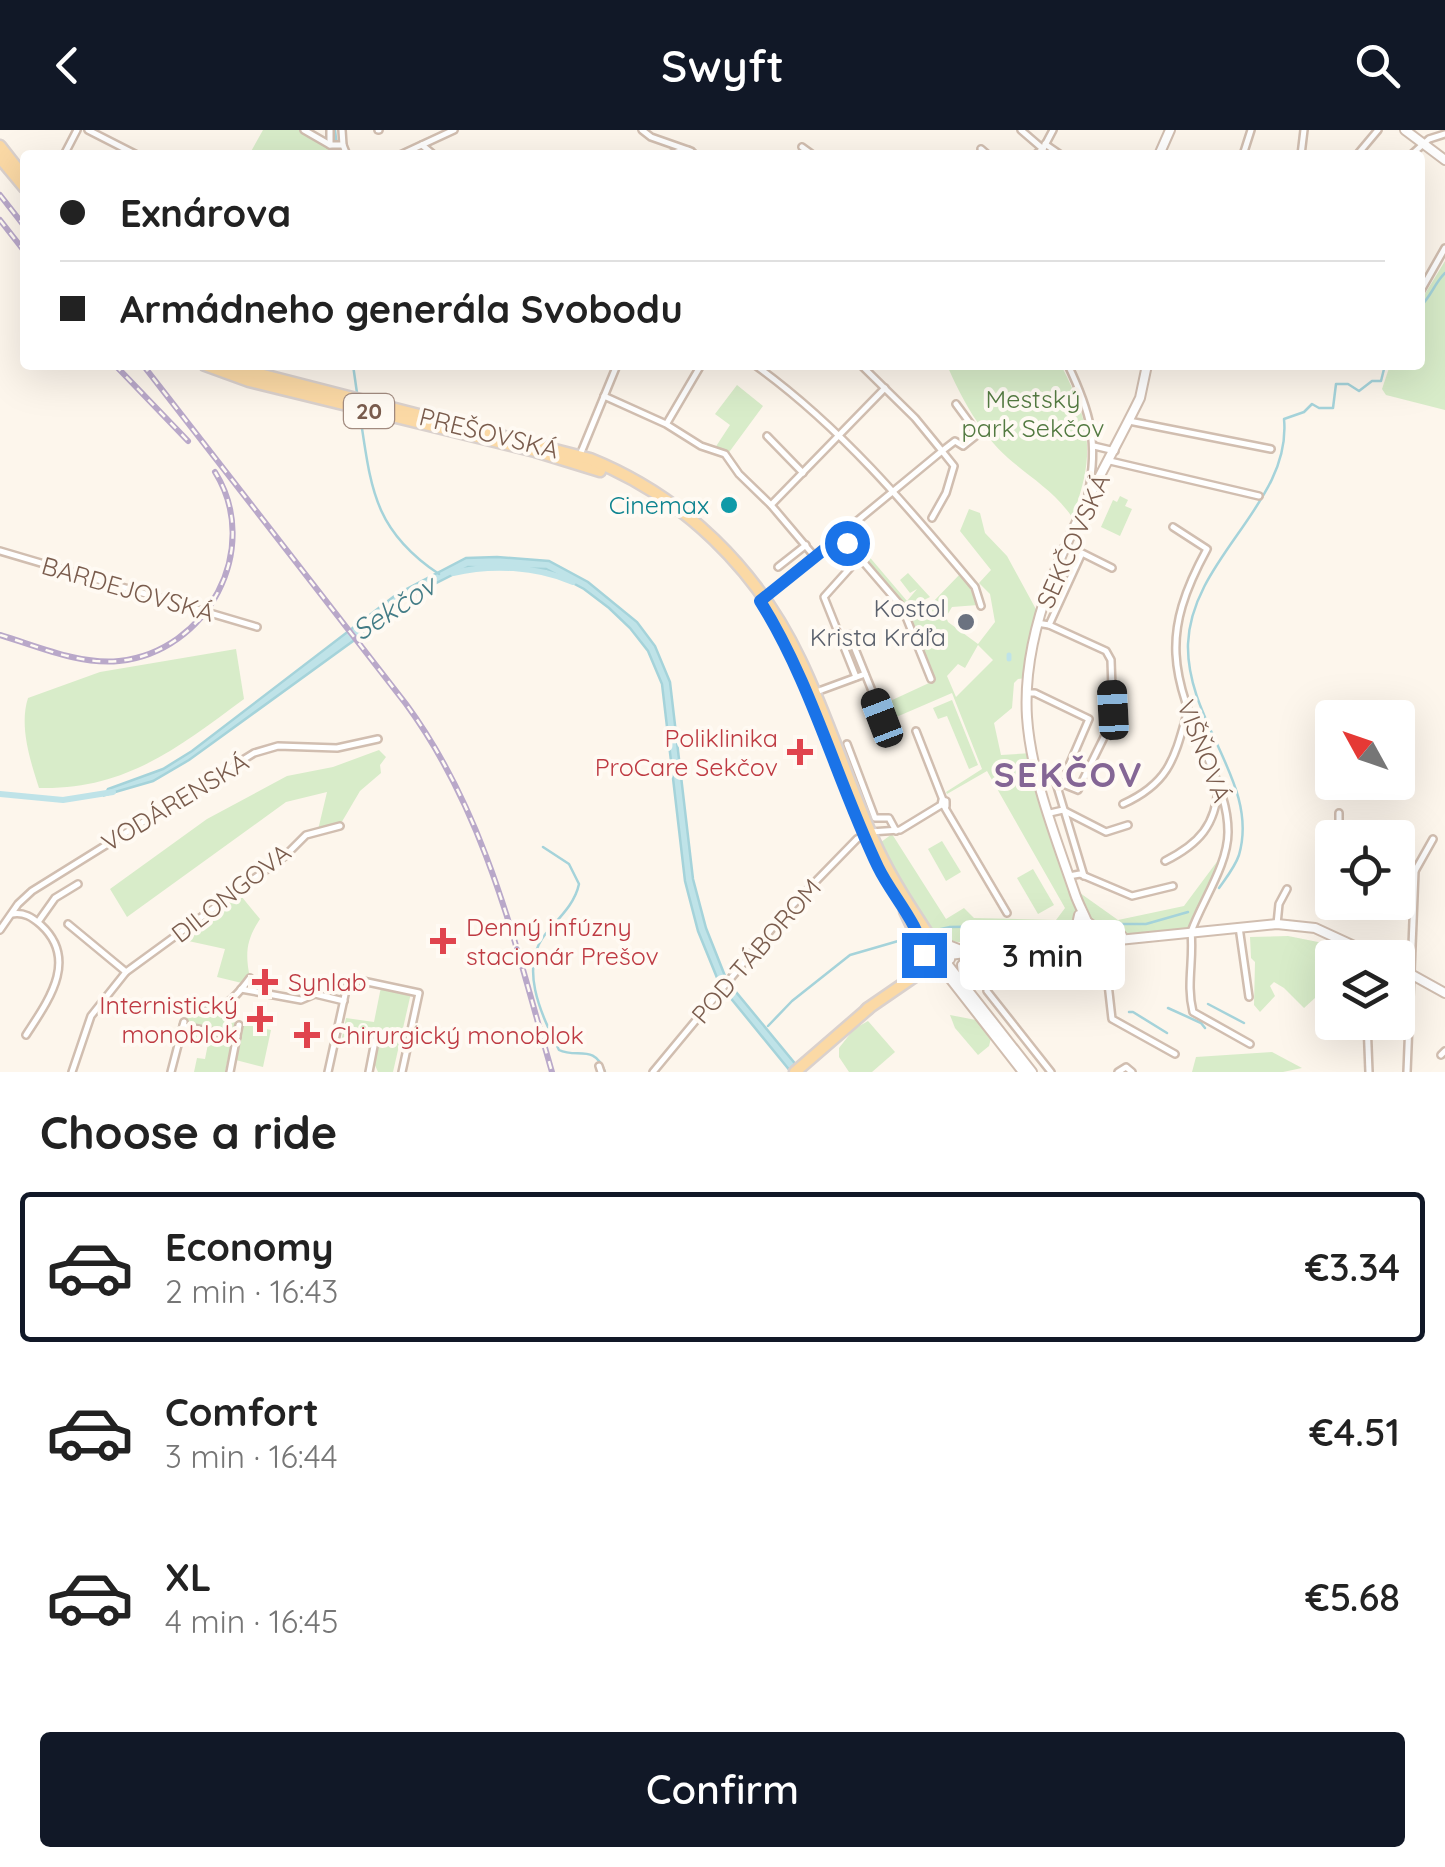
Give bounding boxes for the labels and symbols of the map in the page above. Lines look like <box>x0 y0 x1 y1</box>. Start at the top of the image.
park label: Mestský park Sekčov <box>962 383 1104 443</box>
road number: 20 <box>344 394 394 428</box>
street label: PREŠOVSKÁ <box>416 400 562 465</box>
street label: SEKČOVSKÁ <box>1029 469 1116 613</box>
place label: Cinemax <box>609 489 709 520</box>
marker: Cinemax <box>718 494 740 516</box>
route start <box>825 521 870 566</box>
street label: BARDEJOVSKÁ <box>38 549 218 628</box>
water label: Sekčov <box>345 566 445 647</box>
place label: Kostol Krista Kráľa <box>810 592 946 652</box>
marker: Kostol Krista Kráľa <box>955 611 977 633</box>
car <box>1096 679 1130 741</box>
car <box>857 685 907 751</box>
street label: VIŠŇOVÁ <box>1171 695 1238 806</box>
north arrow <box>1315 700 1415 800</box>
place label: Poliklinika ProCare Sekčov <box>595 722 778 782</box>
marker: Poliklinika ProCare Sekčov <box>787 739 813 765</box>
street label: VODÁRENSKÁ <box>96 746 254 858</box>
district label: SEKČOV <box>994 752 1144 796</box>
street label: DILONGOVA <box>165 836 297 949</box>
street label: POD TÁBOROM <box>684 872 827 1029</box>
place label: Denný infúzny stacionár Prešov <box>466 911 659 971</box>
callout: 3 min <box>959 920 1124 990</box>
marker: Denný infúzny stacionár Prešov <box>430 928 456 954</box>
route end <box>902 933 947 978</box>
place label: Synlab <box>288 966 367 997</box>
marker: Synlab <box>252 969 278 995</box>
place label: Internistický monoblok <box>99 989 238 1049</box>
marker: Internistický monoblok <box>247 1006 273 1032</box>
place label: Chirurgický monoblok <box>330 1019 584 1050</box>
marker: Chirurgický monoblok <box>294 1022 320 1048</box>

